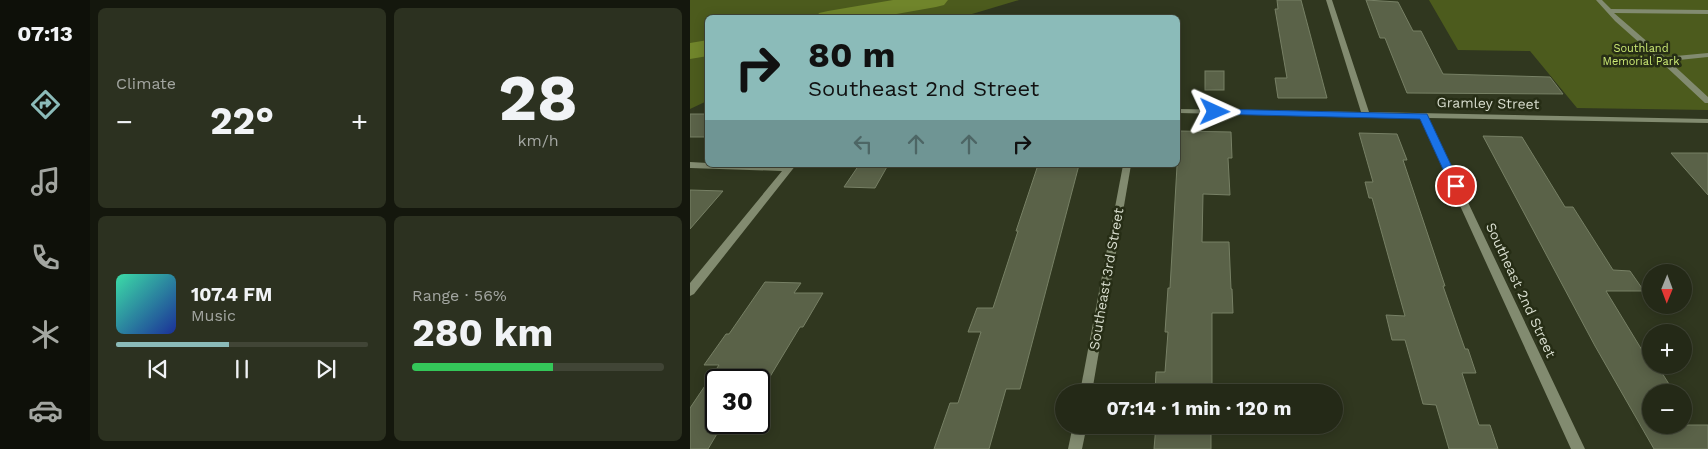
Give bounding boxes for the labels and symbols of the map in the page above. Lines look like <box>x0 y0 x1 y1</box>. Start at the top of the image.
park label: Southland Memorial Park <box>1603 42 1679 68</box>
position arrow <box>1188 85 1240 137</box>
street label: Gramley Street <box>1437 94 1540 112</box>
pin <box>1435 165 1477 207</box>
street label: Southeast 3rd Street <box>1086 207 1126 351</box>
street label: Southeast 2nd Street <box>1483 220 1559 360</box>
north arrow <box>1642 264 1692 314</box>
speed limit sign: 30 <box>705 369 770 434</box>

